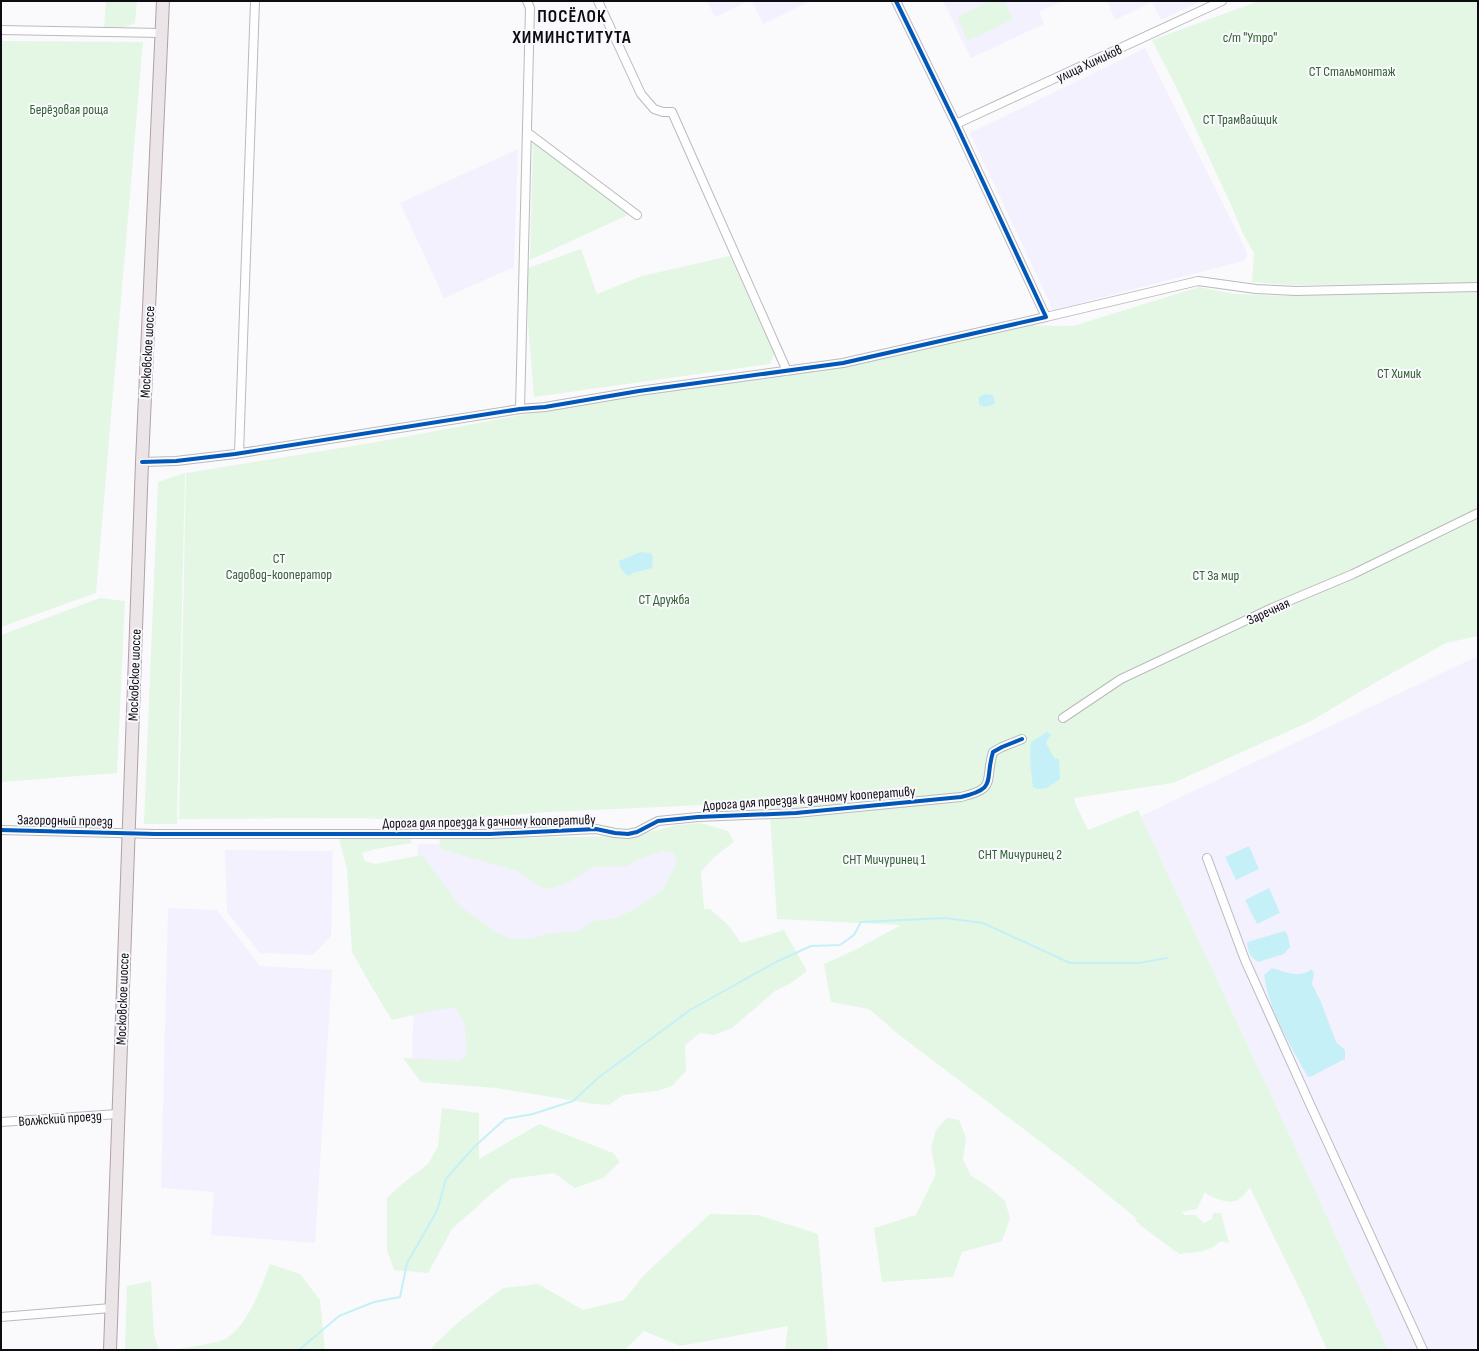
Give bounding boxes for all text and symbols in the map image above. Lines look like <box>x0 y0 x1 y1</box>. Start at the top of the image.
district label: ПОСЁЛОК ХИМИНСТИТУТА <box>511 6 632 48</box>
park label: с/т "Утро" <box>1223 29 1277 46</box>
street label: улица Химиков <box>1054 41 1125 86</box>
park label: СТ Стальмонтаж <box>1309 63 1396 80</box>
park label: Берёзовая роща <box>30 101 108 118</box>
park label: СТ Трамвайщик <box>1203 111 1278 128</box>
street label: Московское шоссе <box>137 305 158 399</box>
park label: СТ Химик <box>1377 365 1422 382</box>
park label: СТ Садовод-кооператор <box>226 550 332 583</box>
park label: СТ За мир <box>1193 567 1240 584</box>
park label: СТ Дружба <box>638 591 690 608</box>
street label: Заречная <box>1244 594 1292 629</box>
street label: Московское шоссе <box>124 629 145 721</box>
street label: Дорога для проезда к дачному кооперативу <box>702 783 917 814</box>
street label: Загородный проезд <box>17 811 113 830</box>
street label: Дорога для проезда к дачному кооперативу <box>382 811 596 832</box>
park label: СНТ Мичуринец 2 <box>978 846 1062 863</box>
park label: СНТ Мичуринец 1 <box>842 851 926 868</box>
street label: Московское шоссе <box>112 953 133 1045</box>
street label: Волжский проезд <box>18 1107 102 1130</box>

